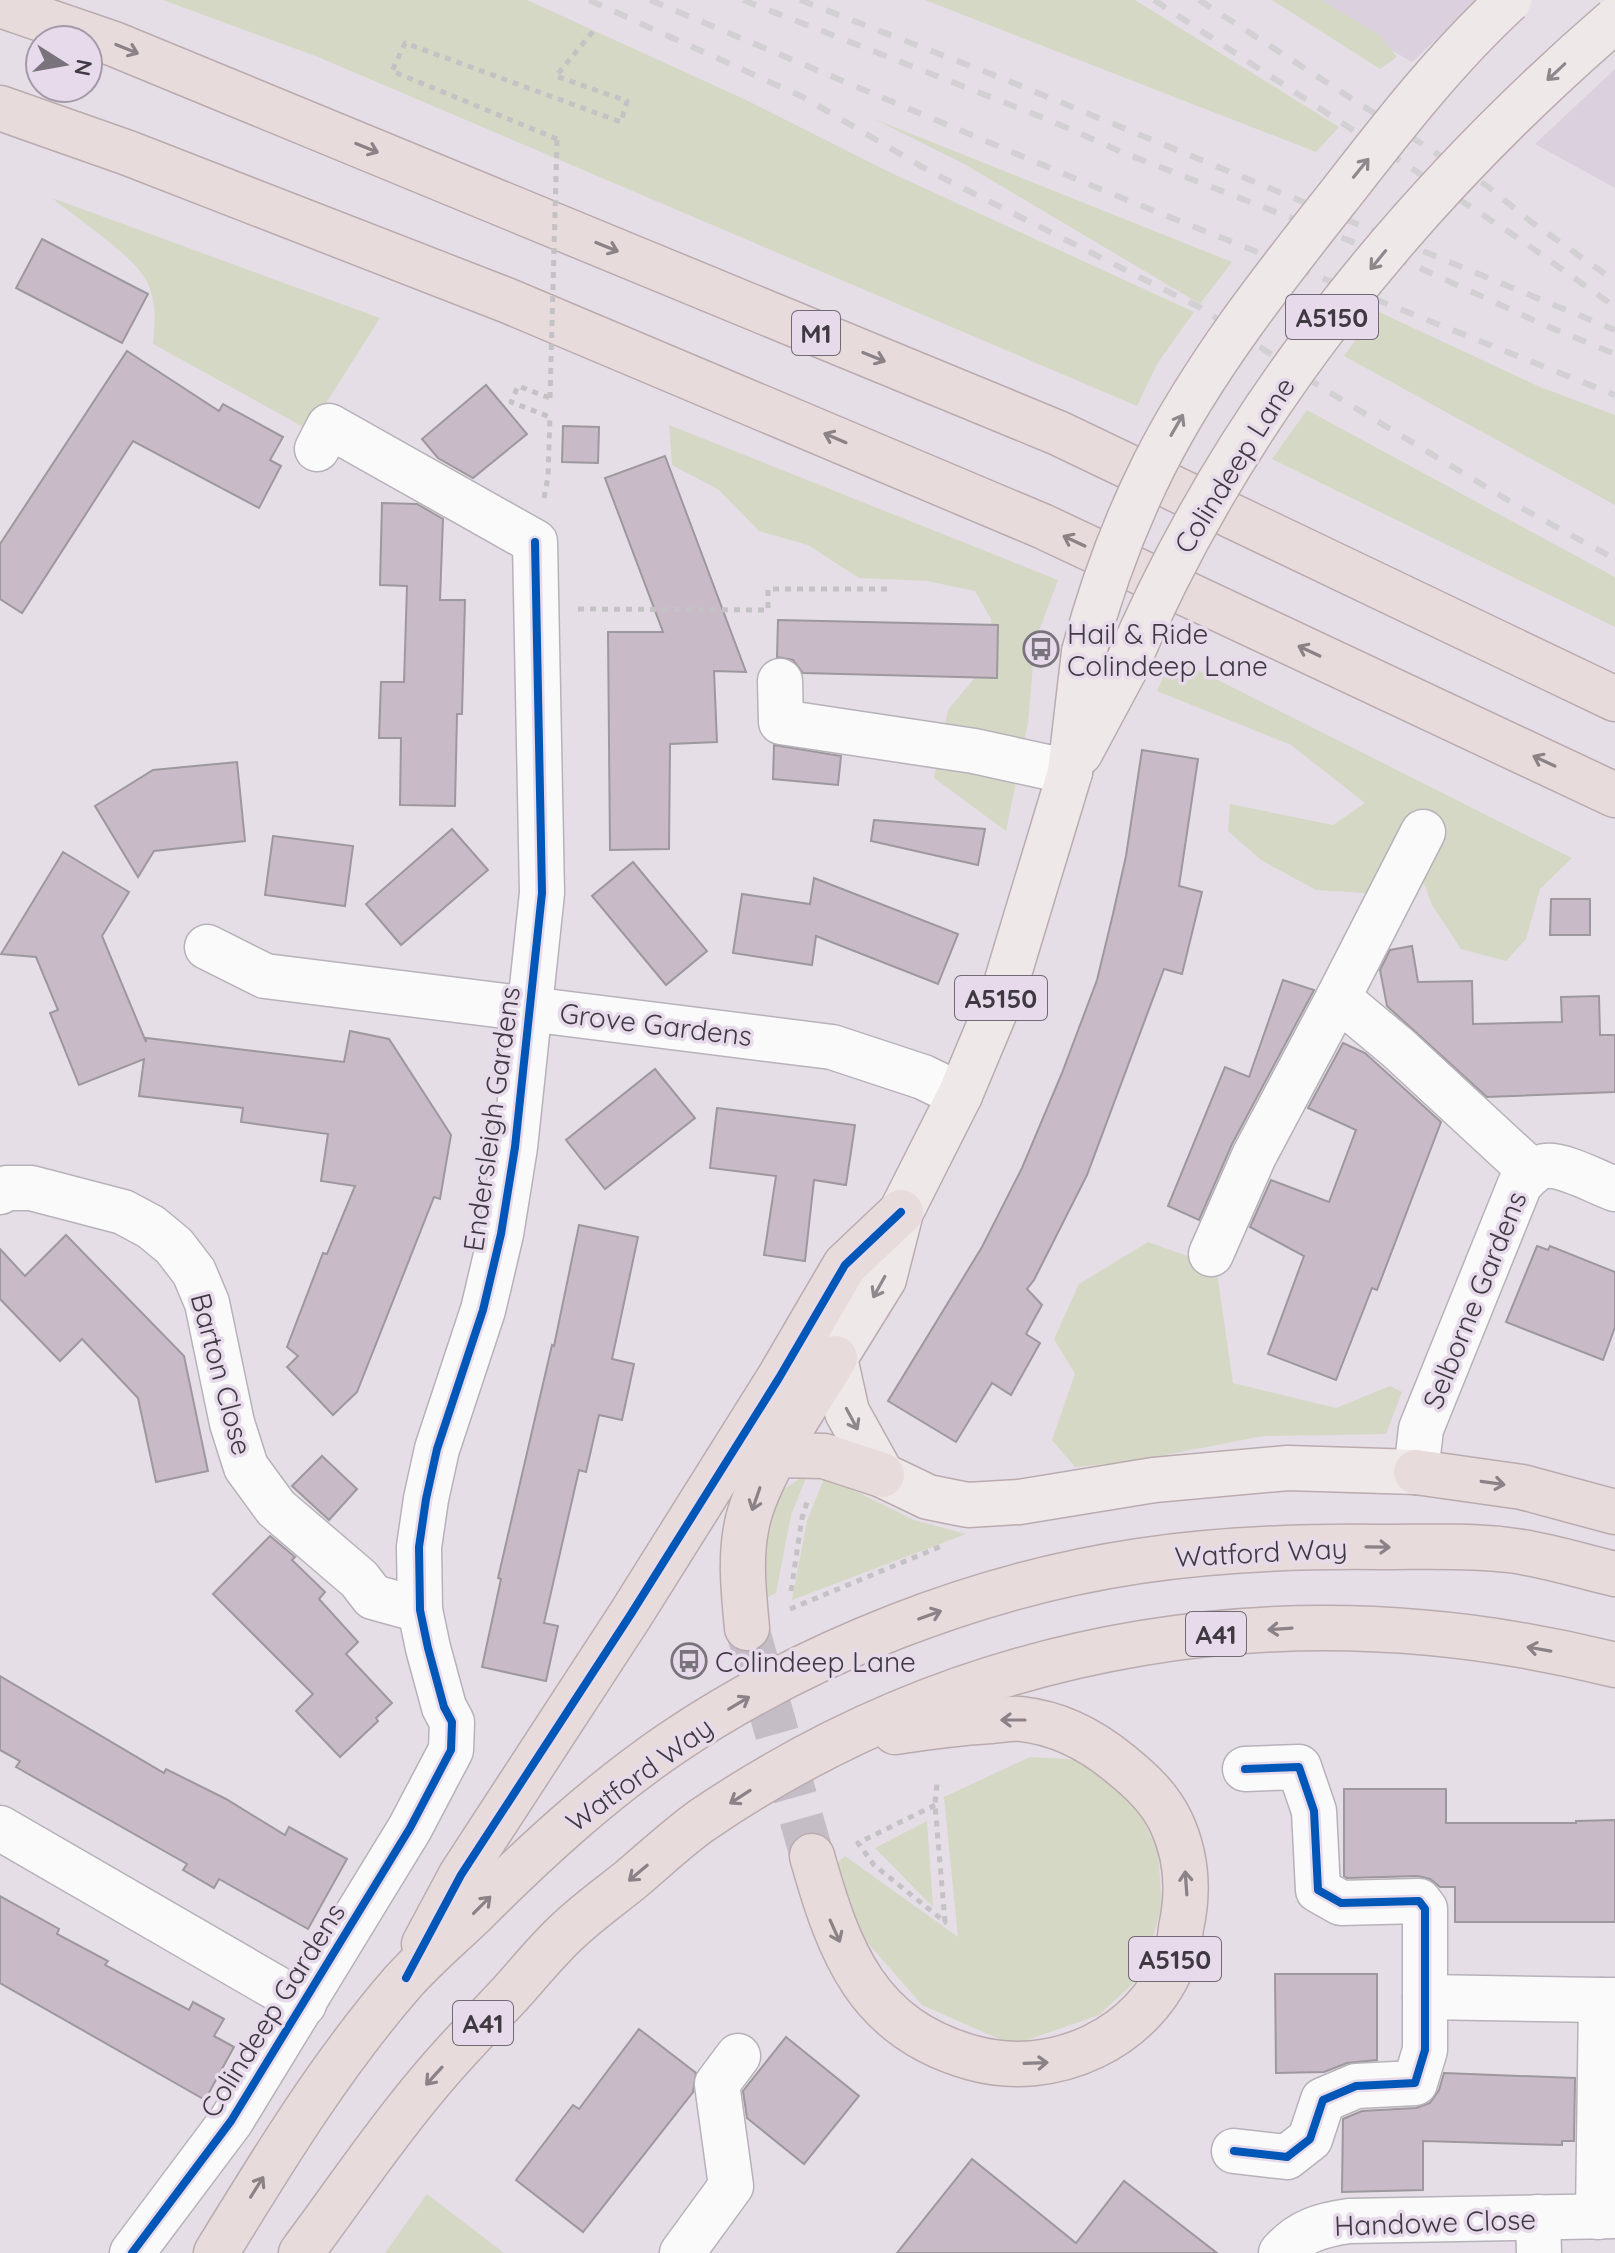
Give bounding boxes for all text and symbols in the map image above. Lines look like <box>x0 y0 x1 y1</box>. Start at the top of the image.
north arrow <box>24 24 104 104</box>
one-way arrow <box>114 43 139 58</box>
text: N <box>68 57 99 78</box>
one-way arrow <box>1547 62 1567 80</box>
one-way arrow <box>354 142 379 157</box>
one-way arrow <box>1352 158 1369 179</box>
one-way arrow <box>594 241 619 256</box>
one-way arrow <box>1369 249 1386 270</box>
road number: A5150 <box>1286 295 1378 339</box>
road number: M1 <box>792 311 840 355</box>
one-way arrow <box>861 351 886 365</box>
street label: Colindeep Lane <box>1166 371 1302 559</box>
one-way arrow <box>1169 414 1185 437</box>
one-way arrow <box>823 430 847 445</box>
one-way arrow <box>1062 533 1086 548</box>
place label: Hail & Ride Colindeep Lane <box>1067 616 1268 683</box>
bus stop icon: Hail & Ride Colindeep Lane <box>1022 630 1060 668</box>
one-way arrow <box>1297 643 1321 658</box>
one-way arrow <box>1533 753 1557 768</box>
road number: A5150 <box>955 976 1047 1020</box>
street label: Endersleigh Gardens <box>455 984 527 1254</box>
street label: Grove Gardens <box>558 995 754 1053</box>
street label: Selborne Gardens <box>1414 1186 1534 1414</box>
one-way arrow <box>870 1274 886 1298</box>
street label: Barton Close <box>184 1289 260 1459</box>
one-way arrow <box>845 1407 861 1430</box>
one-way arrow <box>1480 1476 1505 1491</box>
one-way arrow <box>747 1486 762 1511</box>
street label: Watford Way <box>1174 1530 1348 1574</box>
one-way arrow <box>1364 1539 1391 1554</box>
one-way arrow <box>917 1607 941 1621</box>
road number: A41 <box>1186 1612 1246 1656</box>
one-way arrow <box>1267 1622 1294 1637</box>
one-way arrow <box>1526 1641 1552 1656</box>
bus stop icon: Colindeep Lane <box>670 1642 708 1680</box>
place label: Colindeep Lane <box>715 1644 916 1679</box>
one-way arrow <box>727 1695 750 1711</box>
street label: Watford Way <box>559 1709 719 1839</box>
one-way arrow <box>1000 1713 1027 1728</box>
one-way arrow <box>729 1789 752 1805</box>
one-way arrow <box>628 1864 649 1882</box>
one-way arrow <box>1178 1870 1193 1897</box>
street label: Colindeep Gardens <box>192 1896 352 2124</box>
one-way arrow <box>472 1896 491 1915</box>
one-way arrow <box>829 1918 844 1942</box>
road number: A5150 <box>1129 1937 1221 1981</box>
road number: A41 <box>453 2001 513 2045</box>
one-way arrow <box>1022 2055 1049 2070</box>
one-way arrow <box>426 2066 444 2086</box>
one-way arrow <box>249 2176 265 2199</box>
street label: Handowe Close <box>1333 2201 1537 2243</box>

